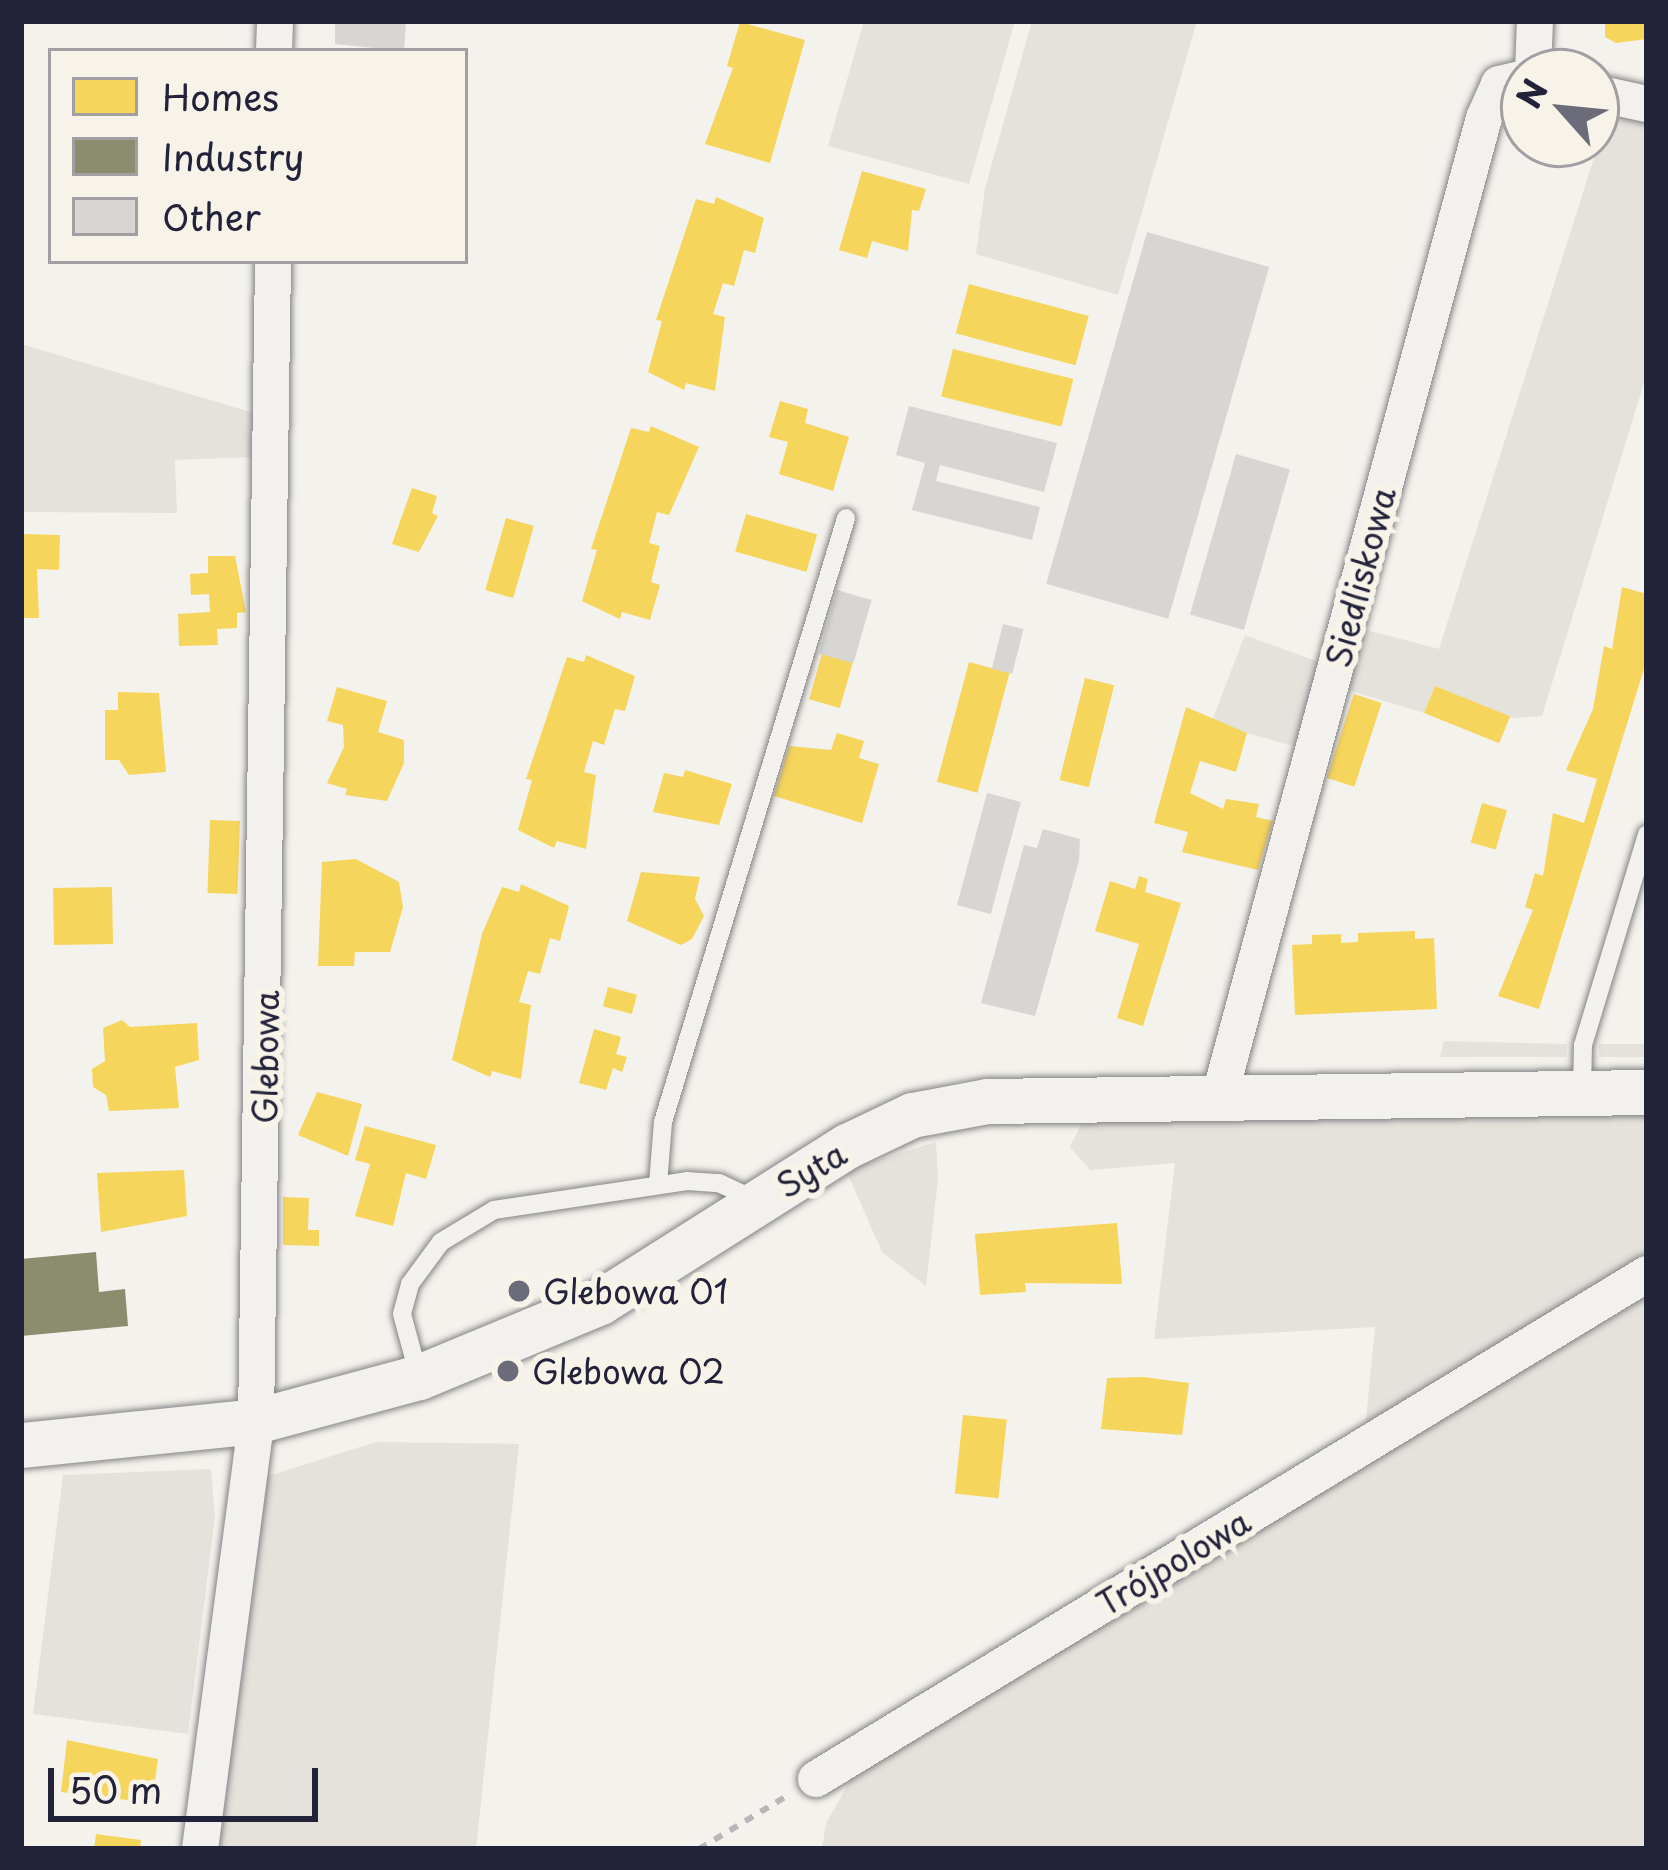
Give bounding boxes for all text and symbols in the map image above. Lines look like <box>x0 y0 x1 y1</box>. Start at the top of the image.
legend <box>48 48 468 264</box>
north arrow <box>1500 48 1620 168</box>
text: Homes <box>162 69 279 123</box>
text: N <box>1502 70 1559 116</box>
text: Industry <box>162 129 304 183</box>
text: Other <box>162 189 261 243</box>
street label: Siedliskowa <box>1317 483 1403 671</box>
street label: Glebowa <box>244 990 286 1124</box>
street label: Syta <box>769 1133 853 1205</box>
place label: Glebowa 01 <box>543 1271 726 1311</box>
marker: Glebowa 01 <box>506 1278 532 1304</box>
place label: Glebowa 02 <box>532 1351 723 1391</box>
marker: Glebowa 02 <box>495 1358 521 1384</box>
street label: Trójpolowa <box>1089 1501 1257 1623</box>
scale bar <box>54 1744 324 1818</box>
text: 50 m <box>69 1762 162 1816</box>

